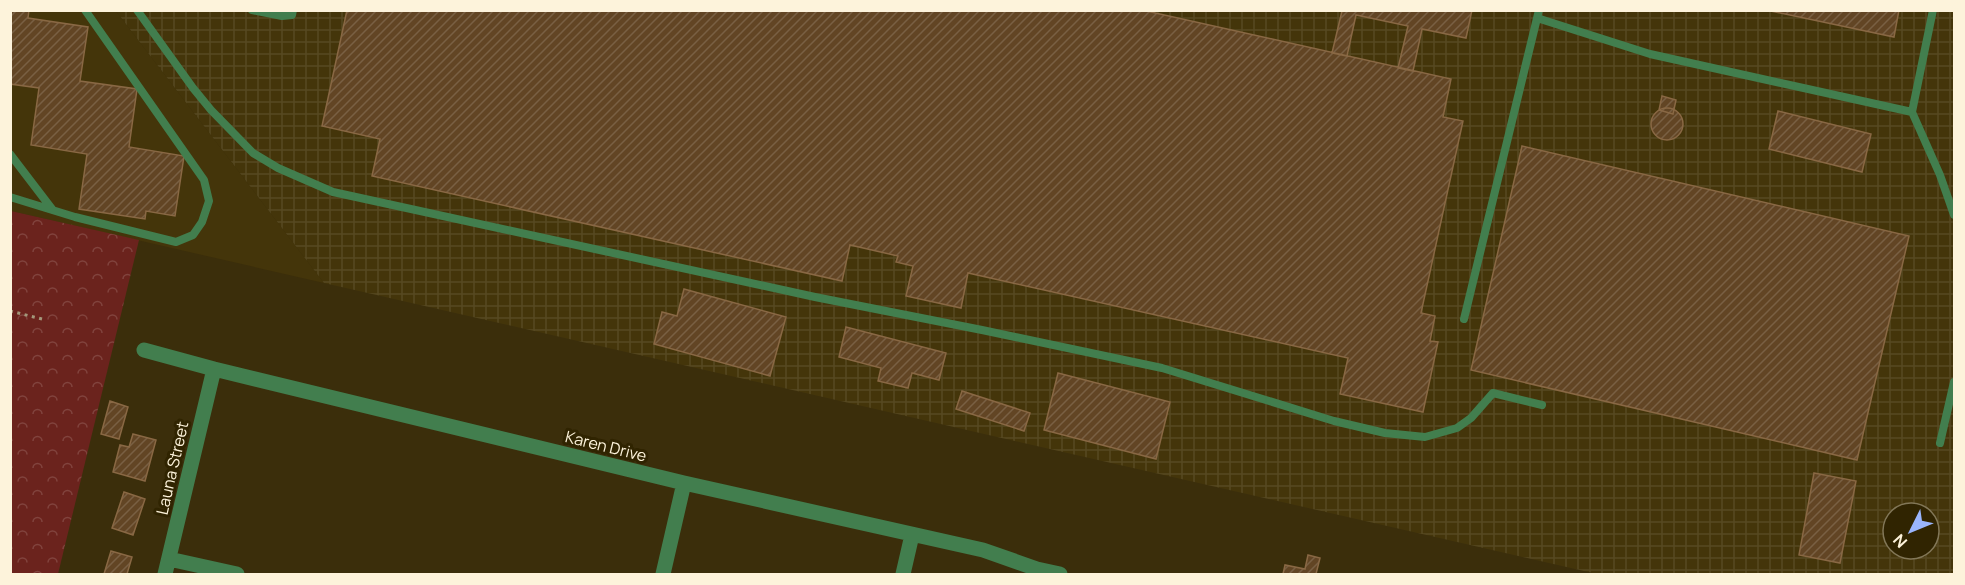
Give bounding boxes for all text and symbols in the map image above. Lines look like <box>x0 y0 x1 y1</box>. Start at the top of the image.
street label: Launa Street <box>151 419 193 517</box>
street label: Karen Drive <box>563 425 649 467</box>
north arrow <box>1881 501 1941 561</box>
text: N <box>1888 530 1912 553</box>

